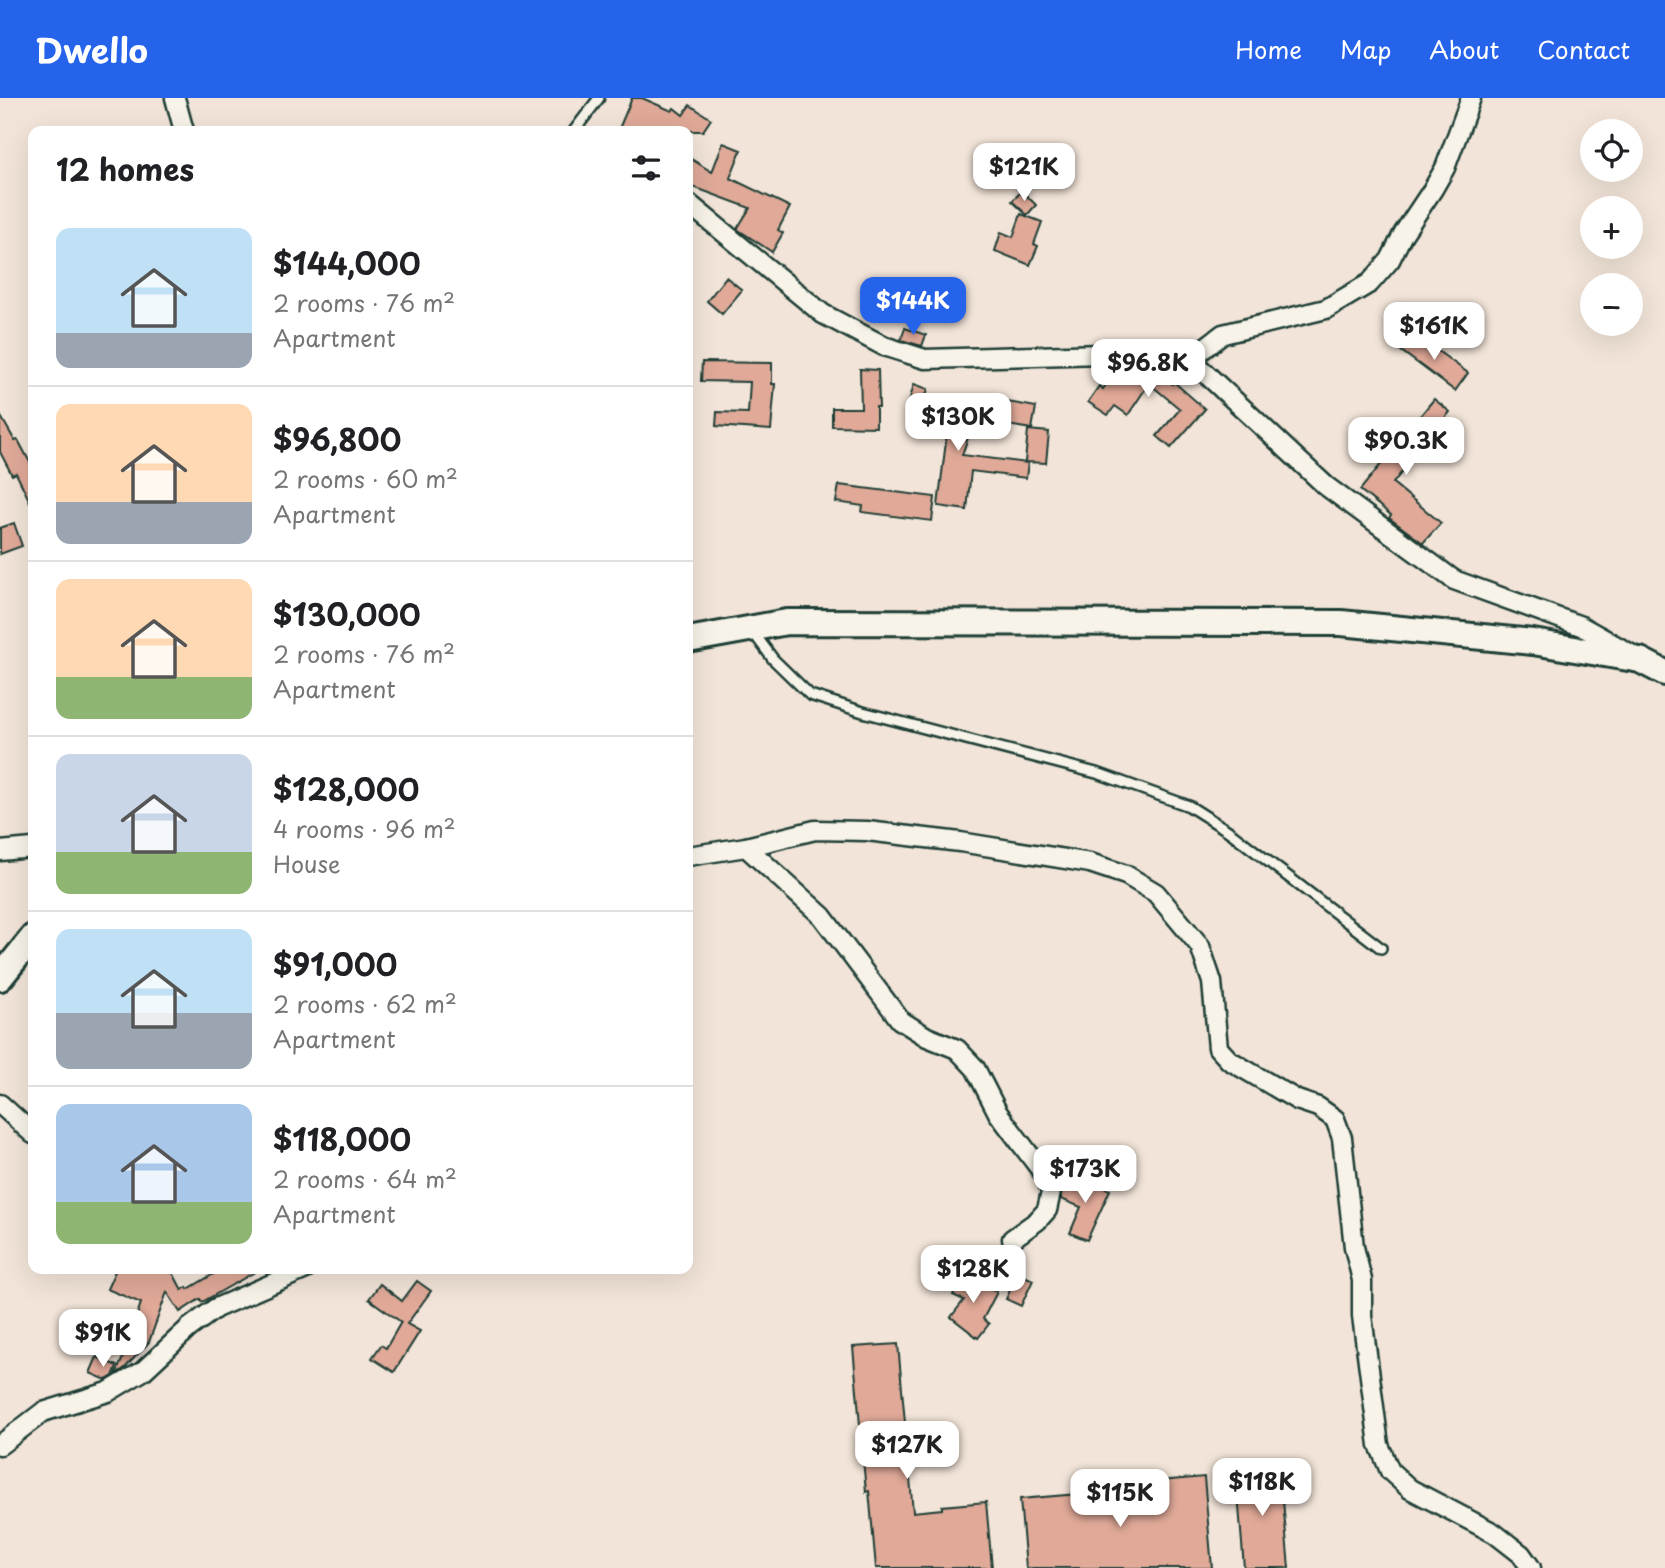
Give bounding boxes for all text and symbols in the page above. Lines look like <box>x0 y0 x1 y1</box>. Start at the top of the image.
text: Dwello <box>35 24 148 74</box>
text: Home <box>1235 31 1302 67</box>
text: Map <box>1340 31 1391 67</box>
text: About <box>1429 31 1499 67</box>
text: Contact <box>1537 31 1630 67</box>
map controls <box>1580 119 1643 336</box>
button: locate <box>1580 119 1643 182</box>
pin: $121K <box>975 144 1073 203</box>
text: 12 homes <box>56 146 194 191</box>
text: $121K <box>989 148 1059 183</box>
icon: filters <box>627 149 665 187</box>
button: + <box>1580 196 1643 259</box>
text: $144,000 <box>273 240 421 285</box>
icon: home <box>112 256 196 340</box>
button: − <box>1580 273 1643 336</box>
pin: $144K <box>864 278 962 337</box>
text: $144K <box>876 282 950 317</box>
text: 2 rooms · 76 m² <box>273 285 455 320</box>
pin: $161K <box>1385 302 1483 362</box>
text: $161K <box>1400 307 1468 342</box>
text: Apartment <box>273 320 396 355</box>
pin: $96.8K <box>1091 340 1205 399</box>
text: $96.8K <box>1107 344 1189 379</box>
pin: $130K <box>909 394 1007 453</box>
text: $130K <box>921 398 995 433</box>
text: $96,800 <box>273 416 401 461</box>
pin: $90.3K <box>1349 418 1463 477</box>
text: $90.3K <box>1364 422 1448 457</box>
icon: home <box>112 432 196 516</box>
text: 2 rooms · 60 m² <box>273 461 458 496</box>
text: Apartment <box>273 496 396 531</box>
text: $130,000 <box>273 591 421 636</box>
icon: home <box>112 607 196 691</box>
text: 2 rooms · 76 m² <box>273 636 455 671</box>
text: Apartment <box>273 671 396 706</box>
text: $128,000 <box>273 766 419 811</box>
icon: home <box>112 782 196 866</box>
text: 4 rooms · 96 m² <box>273 811 456 846</box>
text: House <box>273 846 340 881</box>
text: $91,000 <box>273 941 397 986</box>
icon: home <box>112 957 196 1041</box>
text: 2 rooms · 62 m² <box>273 986 457 1021</box>
text: Apartment <box>273 1021 396 1056</box>
text: $118,000 <box>273 1116 411 1161</box>
icon: home <box>112 1132 196 1216</box>
pin: $173K <box>1036 1146 1134 1205</box>
text: $173K <box>1049 1150 1121 1185</box>
text: 2 rooms · 64 m² <box>273 1161 457 1196</box>
text: Apartment <box>273 1196 396 1231</box>
pin: $128K <box>924 1246 1022 1305</box>
text: $128K <box>937 1250 1009 1285</box>
pin: $91K <box>62 1310 144 1369</box>
text: $91K <box>75 1314 131 1349</box>
pin: $127K <box>858 1422 956 1481</box>
text: $127K <box>871 1426 943 1461</box>
pin: $118K <box>1213 1458 1311 1518</box>
text: $118K <box>1228 1463 1296 1498</box>
pin: $115K <box>1071 1470 1169 1529</box>
text: $115K <box>1086 1474 1154 1509</box>

